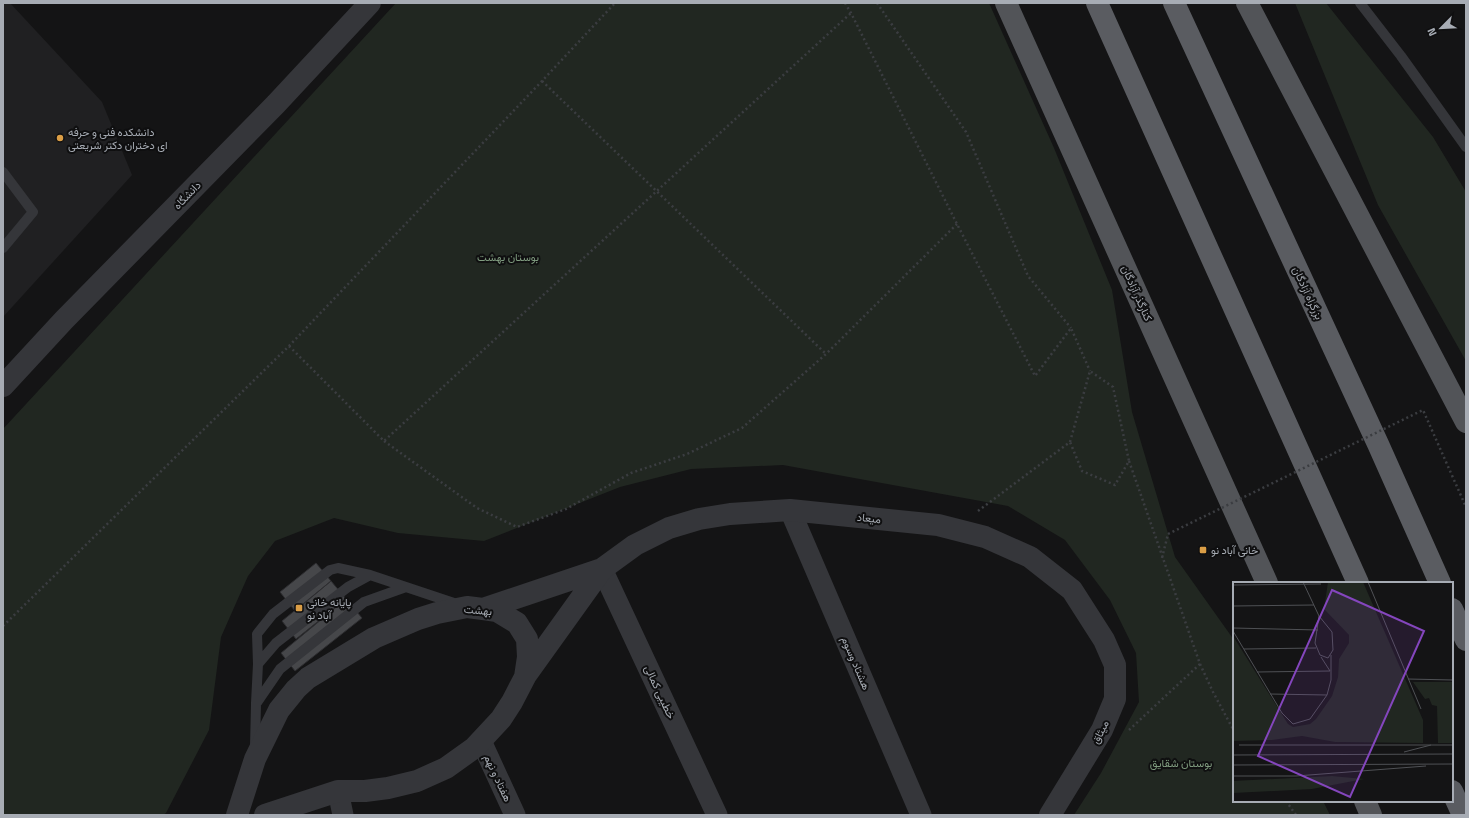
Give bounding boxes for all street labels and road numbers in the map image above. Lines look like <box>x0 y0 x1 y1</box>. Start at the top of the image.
street label: دانشگاه <box>169 177 205 213</box>
street label: کنارگذر آزادگان <box>1118 263 1156 324</box>
street label: بزرگراه آزادگان <box>1289 264 1327 322</box>
street label: میعاد <box>856 509 882 527</box>
street label: بهشت <box>463 601 493 619</box>
street label: هشتاد وسوم <box>838 634 875 693</box>
street label: خطیبی کمالی <box>641 663 679 721</box>
street label: میثاق <box>1087 717 1113 747</box>
street label: هفتاد و نهم <box>480 752 516 805</box>

